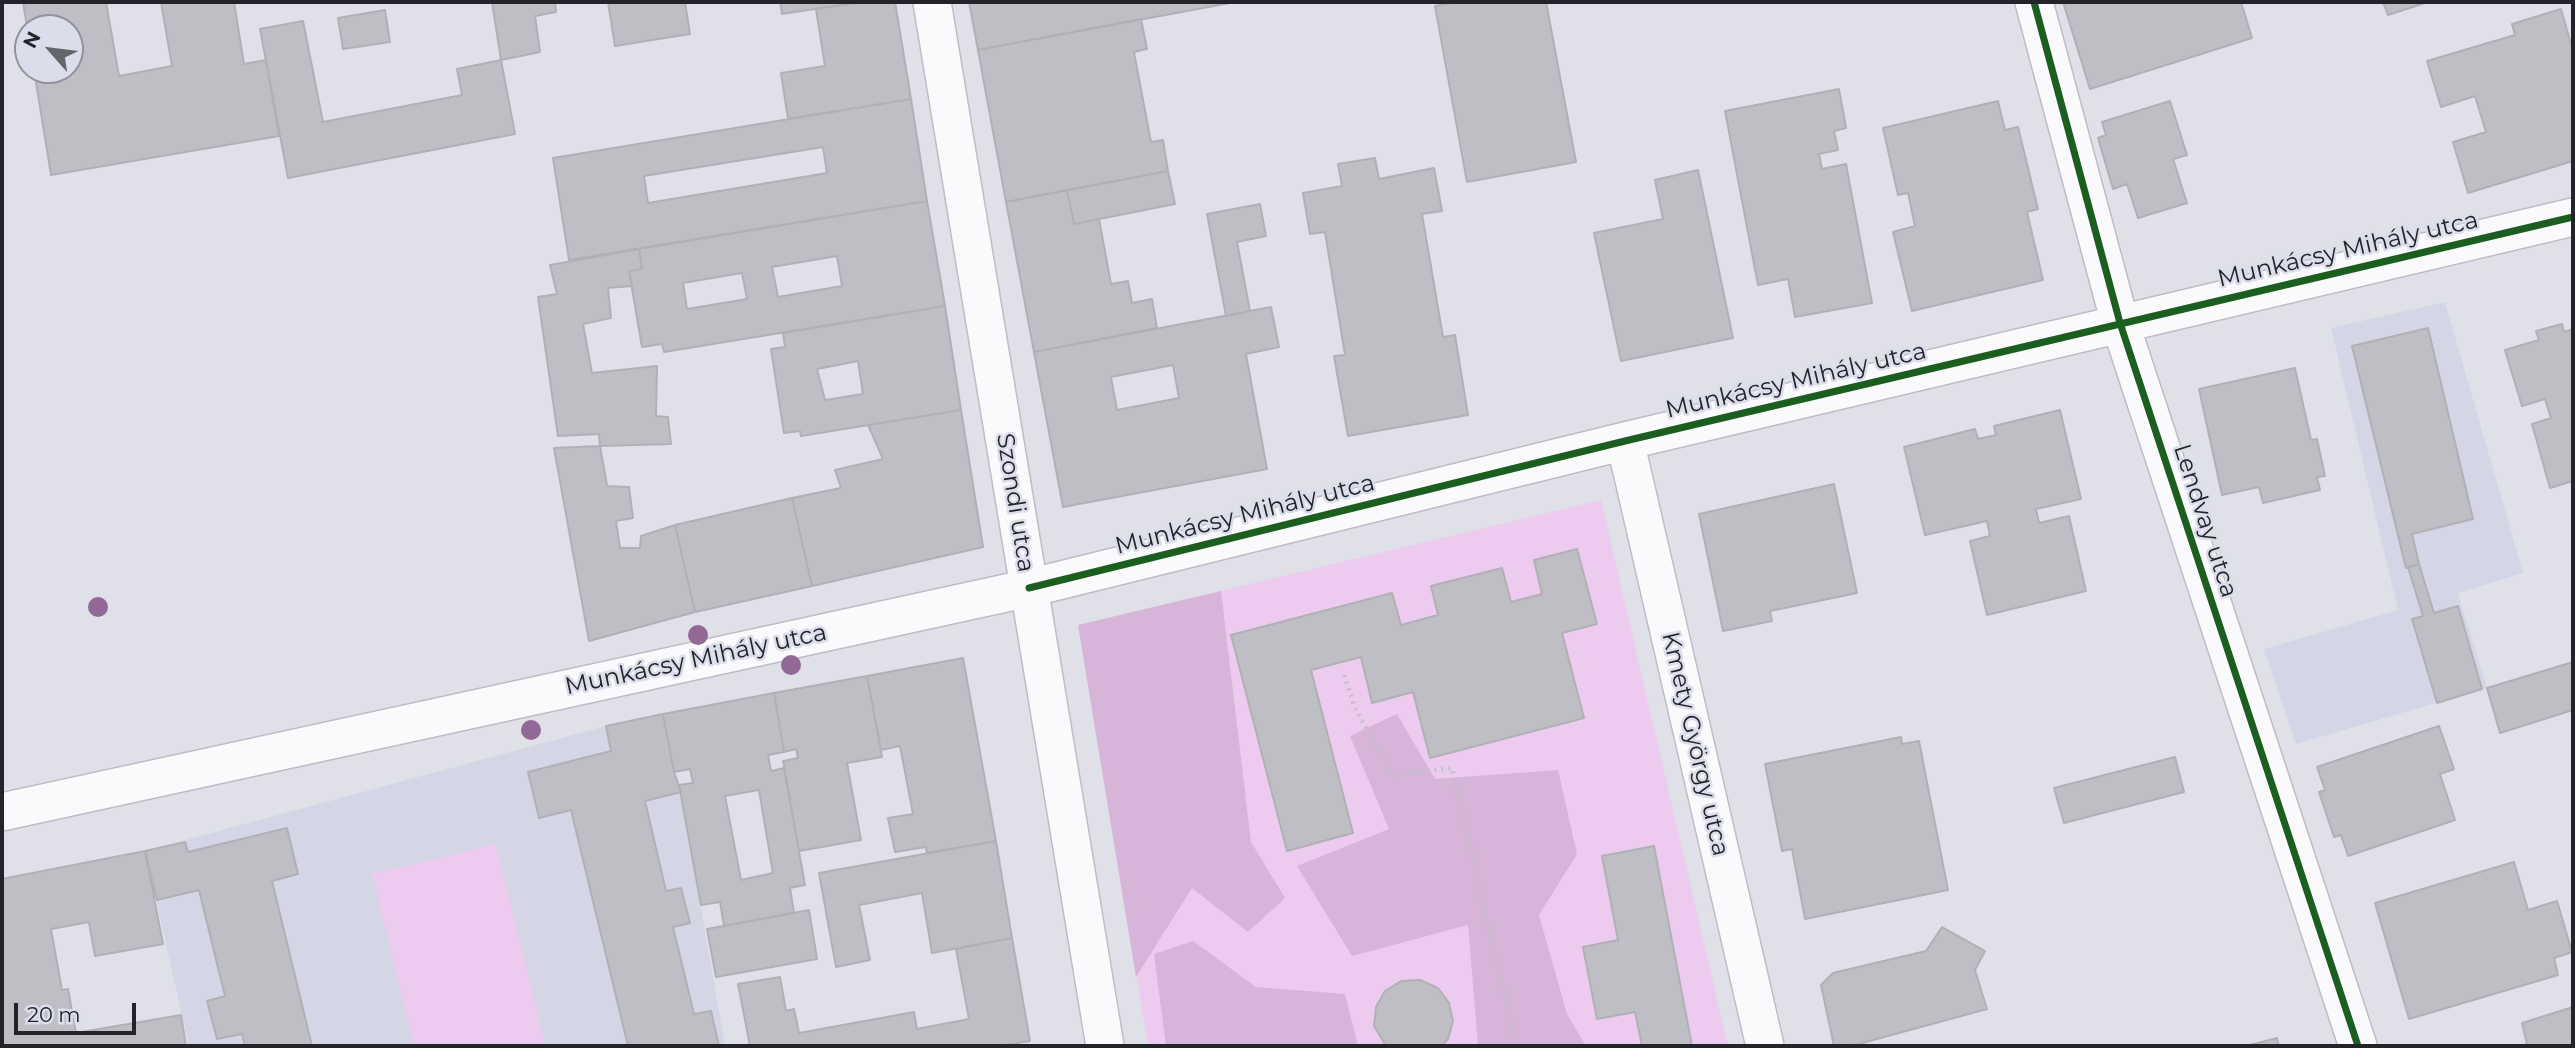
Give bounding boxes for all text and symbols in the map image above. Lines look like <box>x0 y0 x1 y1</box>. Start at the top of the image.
north arrow <box>14 14 84 84</box>
text: N <box>18 28 46 52</box>
street label: Munkácsy Mihály utca <box>2215 206 2481 294</box>
street label: Munkácsy Mihály utca <box>1663 337 1929 425</box>
street label: Szondi utca <box>990 432 1040 574</box>
street label: Lendvay utca <box>2167 441 2243 601</box>
street label: Munkácsy Mihály utca <box>1112 469 1378 561</box>
street label: Munkácsy Mihály utca <box>563 618 829 702</box>
street label: Kmety György utca <box>1655 629 1735 859</box>
scale bar <box>18 988 140 1032</box>
text: 20 m <box>27 1002 81 1027</box>

